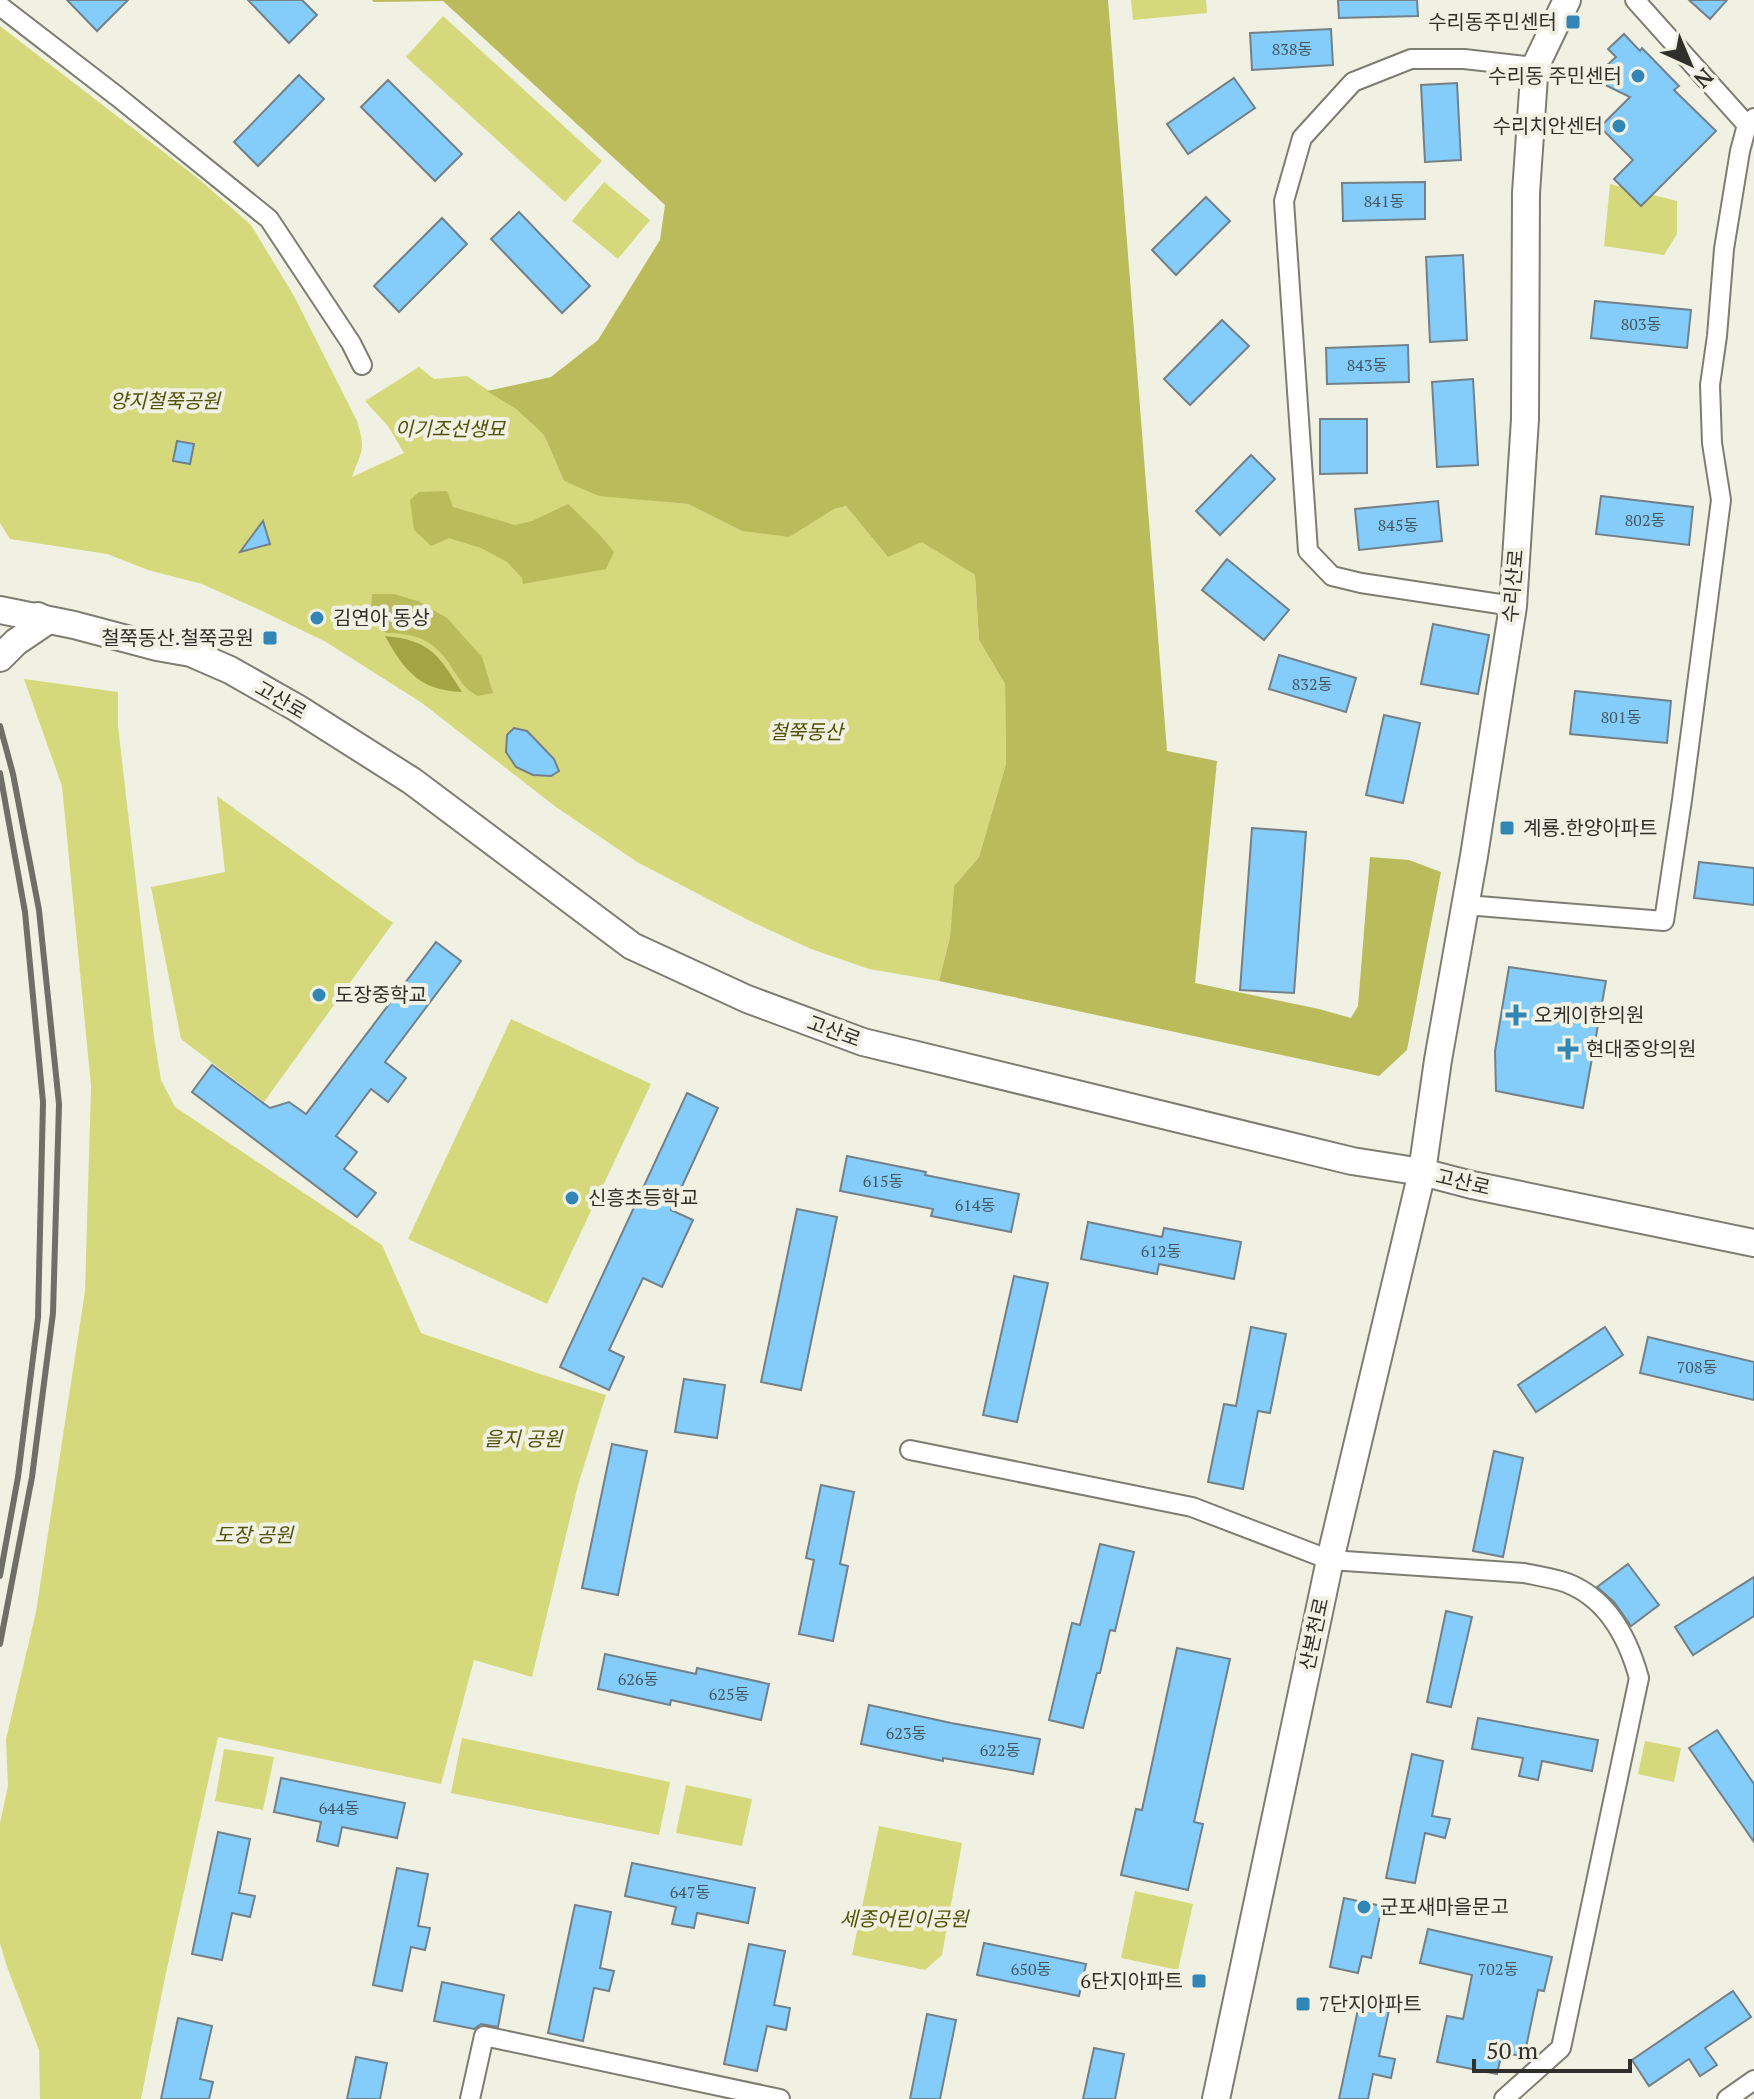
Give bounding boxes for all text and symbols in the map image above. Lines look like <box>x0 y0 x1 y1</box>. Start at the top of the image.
place label: 수리동주민센터 <box>1428 8 1557 35</box>
marker: 수리동주민센터 <box>1564 13 1582 31</box>
north arrow <box>1650 24 1730 104</box>
house number: 838동 <box>1272 38 1312 60</box>
place label: 수리동 주민센터 <box>1488 62 1622 89</box>
text: N <box>1688 63 1720 95</box>
marker: 수리동 주민센터 <box>1629 67 1647 85</box>
place label: 수리치안센터 <box>1493 112 1603 139</box>
marker: 수리치안센터 <box>1610 117 1628 135</box>
house number: 841동 <box>1364 190 1404 212</box>
house number: 803동 <box>1621 313 1661 335</box>
house number: 843동 <box>1347 354 1387 376</box>
park label: 양지철쭉공원 <box>110 387 222 414</box>
park label: 이기조선생묘 <box>395 415 507 442</box>
house number: 802동 <box>1625 509 1665 531</box>
house number: 845동 <box>1378 514 1418 536</box>
street label: 수리산로 <box>1496 548 1529 624</box>
place label: 김연아 동상 <box>333 604 430 631</box>
marker: 김연아 동상 <box>308 609 326 627</box>
place label: 철쭉동산.철쭉공원 <box>101 624 254 651</box>
marker: 철쭉동산.철쭉공원 <box>261 629 279 647</box>
house number: 832동 <box>1292 673 1332 695</box>
street label: 고산로 <box>251 674 312 725</box>
house number: 801동 <box>1601 706 1641 728</box>
park label: 철쭉동산 <box>769 718 845 745</box>
place label: 계룡.한양아파트 <box>1523 814 1657 841</box>
marker: 계룡.한양아파트 <box>1498 819 1516 837</box>
place label: 도장중학교 <box>335 981 427 1008</box>
marker: 도장중학교 <box>310 986 328 1004</box>
place label: 오케이한의원 <box>1534 1001 1644 1028</box>
marker: 오케이한의원 <box>1505 1004 1527 1026</box>
street label: 고산로 <box>804 1008 865 1053</box>
place label: 현대중앙의원 <box>1586 1035 1696 1062</box>
marker: 현대중앙의원 <box>1557 1038 1579 1060</box>
street label: 고산로 <box>1433 1162 1493 1201</box>
house number: 615동 <box>863 1170 903 1192</box>
place label: 신흥초등학교 <box>588 1184 698 1211</box>
marker: 신흥초등학교 <box>563 1189 581 1207</box>
house number: 614동 <box>955 1194 995 1216</box>
house number: 612동 <box>1141 1240 1181 1262</box>
house number: 708동 <box>1677 1356 1717 1378</box>
park label: 을지 공원 <box>484 1425 564 1452</box>
park label: 도장 공원 <box>215 1521 295 1548</box>
street label: 산본천로 <box>1293 1595 1334 1673</box>
house number: 626동 <box>618 1668 658 1690</box>
house number: 625동 <box>709 1683 749 1705</box>
house number: 623동 <box>886 1722 926 1744</box>
house number: 622동 <box>980 1739 1020 1761</box>
house number: 644동 <box>319 1797 359 1819</box>
house number: 647동 <box>670 1881 710 1903</box>
place label: 군포새마을문고 <box>1380 1893 1509 1920</box>
marker: 군포새마을문고 <box>1355 1898 1373 1916</box>
park label: 세종어린이공원 <box>840 1905 970 1932</box>
house number: 650동 <box>1011 1958 1051 1980</box>
house number: 702동 <box>1478 1958 1518 1980</box>
place label: 6단지아파트 <box>1080 1967 1183 1994</box>
marker: 6단지아파트 <box>1190 1972 1208 1990</box>
place label: 7단지아파트 <box>1319 1990 1422 2017</box>
marker: 7단지아파트 <box>1294 1995 1312 2013</box>
scale bar <box>1474 2023 1630 2073</box>
text: 50 m <box>1486 2034 1538 2066</box>

